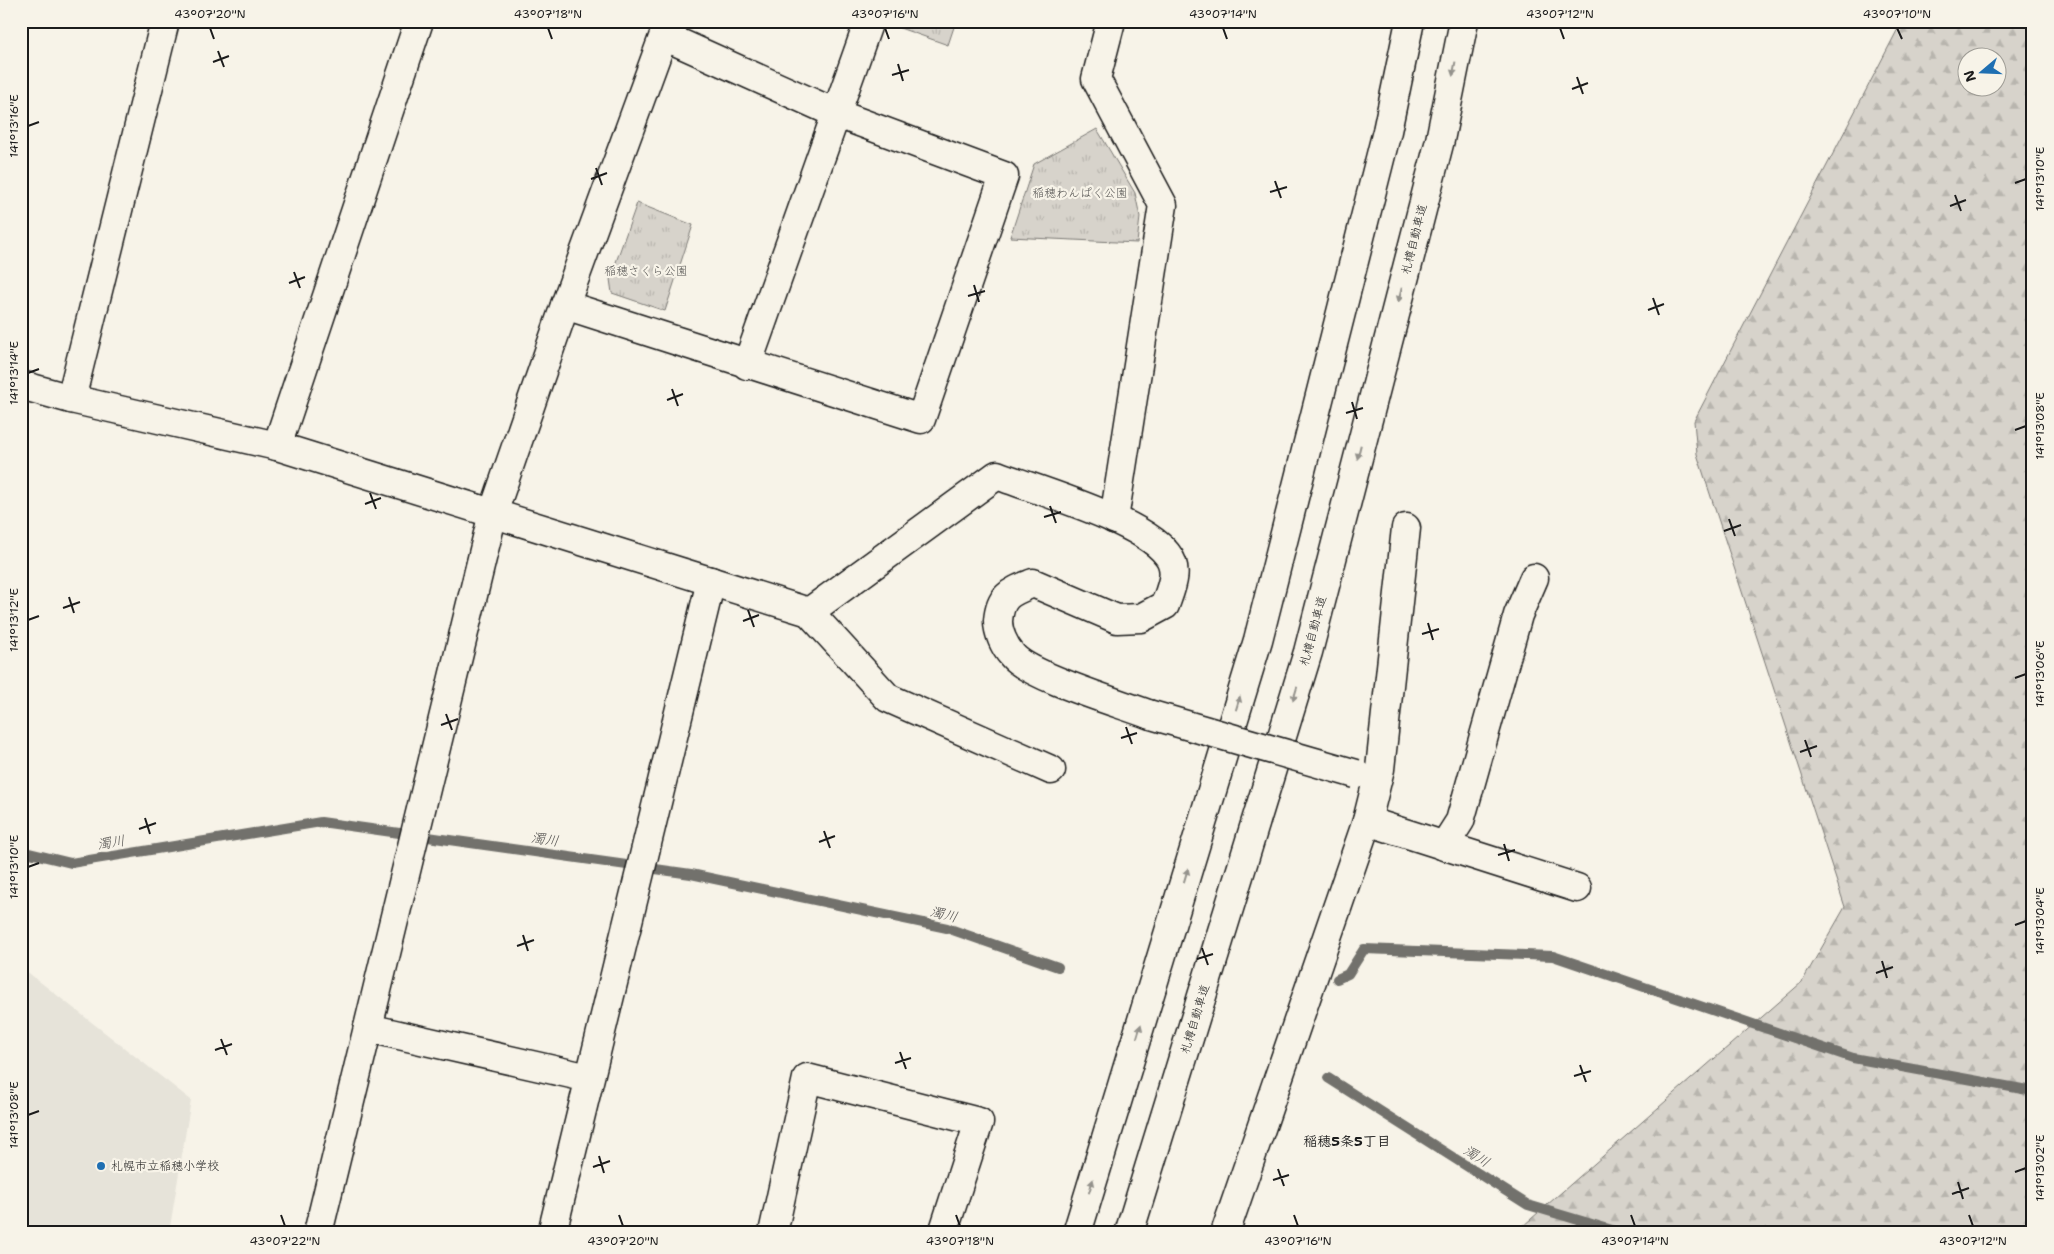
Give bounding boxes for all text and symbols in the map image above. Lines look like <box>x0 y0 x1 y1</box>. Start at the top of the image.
text: 43°07'20"N <box>174 6 246 22</box>
text: 43°07'18"N <box>514 6 582 22</box>
text: 43°07'16"N <box>851 6 919 22</box>
text: 43°07'14"N <box>1189 6 1257 22</box>
text: 43°07'12"N <box>1526 6 1594 22</box>
text: 43°07'10"N <box>1863 6 1931 22</box>
north arrow <box>1956 48 2006 98</box>
one-way arrow <box>1450 61 1458 77</box>
text: N <box>1959 68 1980 84</box>
text: 141°13'16"E <box>6 94 22 158</box>
text: 141°13'10"E <box>2032 147 2048 211</box>
park label: 稲穂わんぱく公園 <box>1032 185 1128 201</box>
street label: 札樽自動車道 <box>1398 202 1430 276</box>
park label: 稲穂さくら公園 <box>604 263 688 279</box>
one-way arrow <box>1396 288 1404 303</box>
text: 141°13'14"E <box>6 341 22 405</box>
text: 141°13'08"E <box>2032 392 2048 460</box>
one-way arrow <box>1355 445 1363 460</box>
text: 141°13'12"E <box>6 588 22 652</box>
street label: 札樽自動車道 <box>1296 594 1330 668</box>
text: 141°13'06"E <box>2032 641 2048 707</box>
one-way arrow <box>1291 687 1299 702</box>
one-way arrow <box>1235 695 1243 710</box>
water label: 濁川 <box>530 828 560 850</box>
water label: 濁川 <box>96 831 126 853</box>
text: 141°13'10"E <box>6 835 22 899</box>
one-way arrow <box>1182 868 1190 883</box>
text: 141°13'04"E <box>2032 887 2048 955</box>
water label: 濁川 <box>928 902 960 926</box>
street label: 札樽自動車道 <box>1177 982 1213 1056</box>
one-way arrow <box>1135 1023 1143 1038</box>
text: 141°13'08"E <box>6 1081 22 1149</box>
district label: 稲穂5条5丁目 <box>1303 1132 1391 1150</box>
text: 141°13'02"E <box>2032 1135 2048 1201</box>
water label: 濁川 <box>1460 1141 1494 1171</box>
place label: 札幌市立稲穂小学校 <box>111 1158 219 1174</box>
marker: 札幌市立稲穂小学校 <box>95 1160 107 1172</box>
one-way arrow <box>1088 1178 1096 1193</box>
text: 43°07'22"N <box>250 1233 320 1249</box>
text: 43°07'20"N <box>587 1233 659 1249</box>
text: 43°07'18"N <box>926 1233 994 1249</box>
text: 43°07'16"N <box>1264 1233 1332 1249</box>
text: 43°07'14"N <box>1601 1233 1669 1249</box>
text: 43°07'12"N <box>1939 1233 2007 1249</box>

